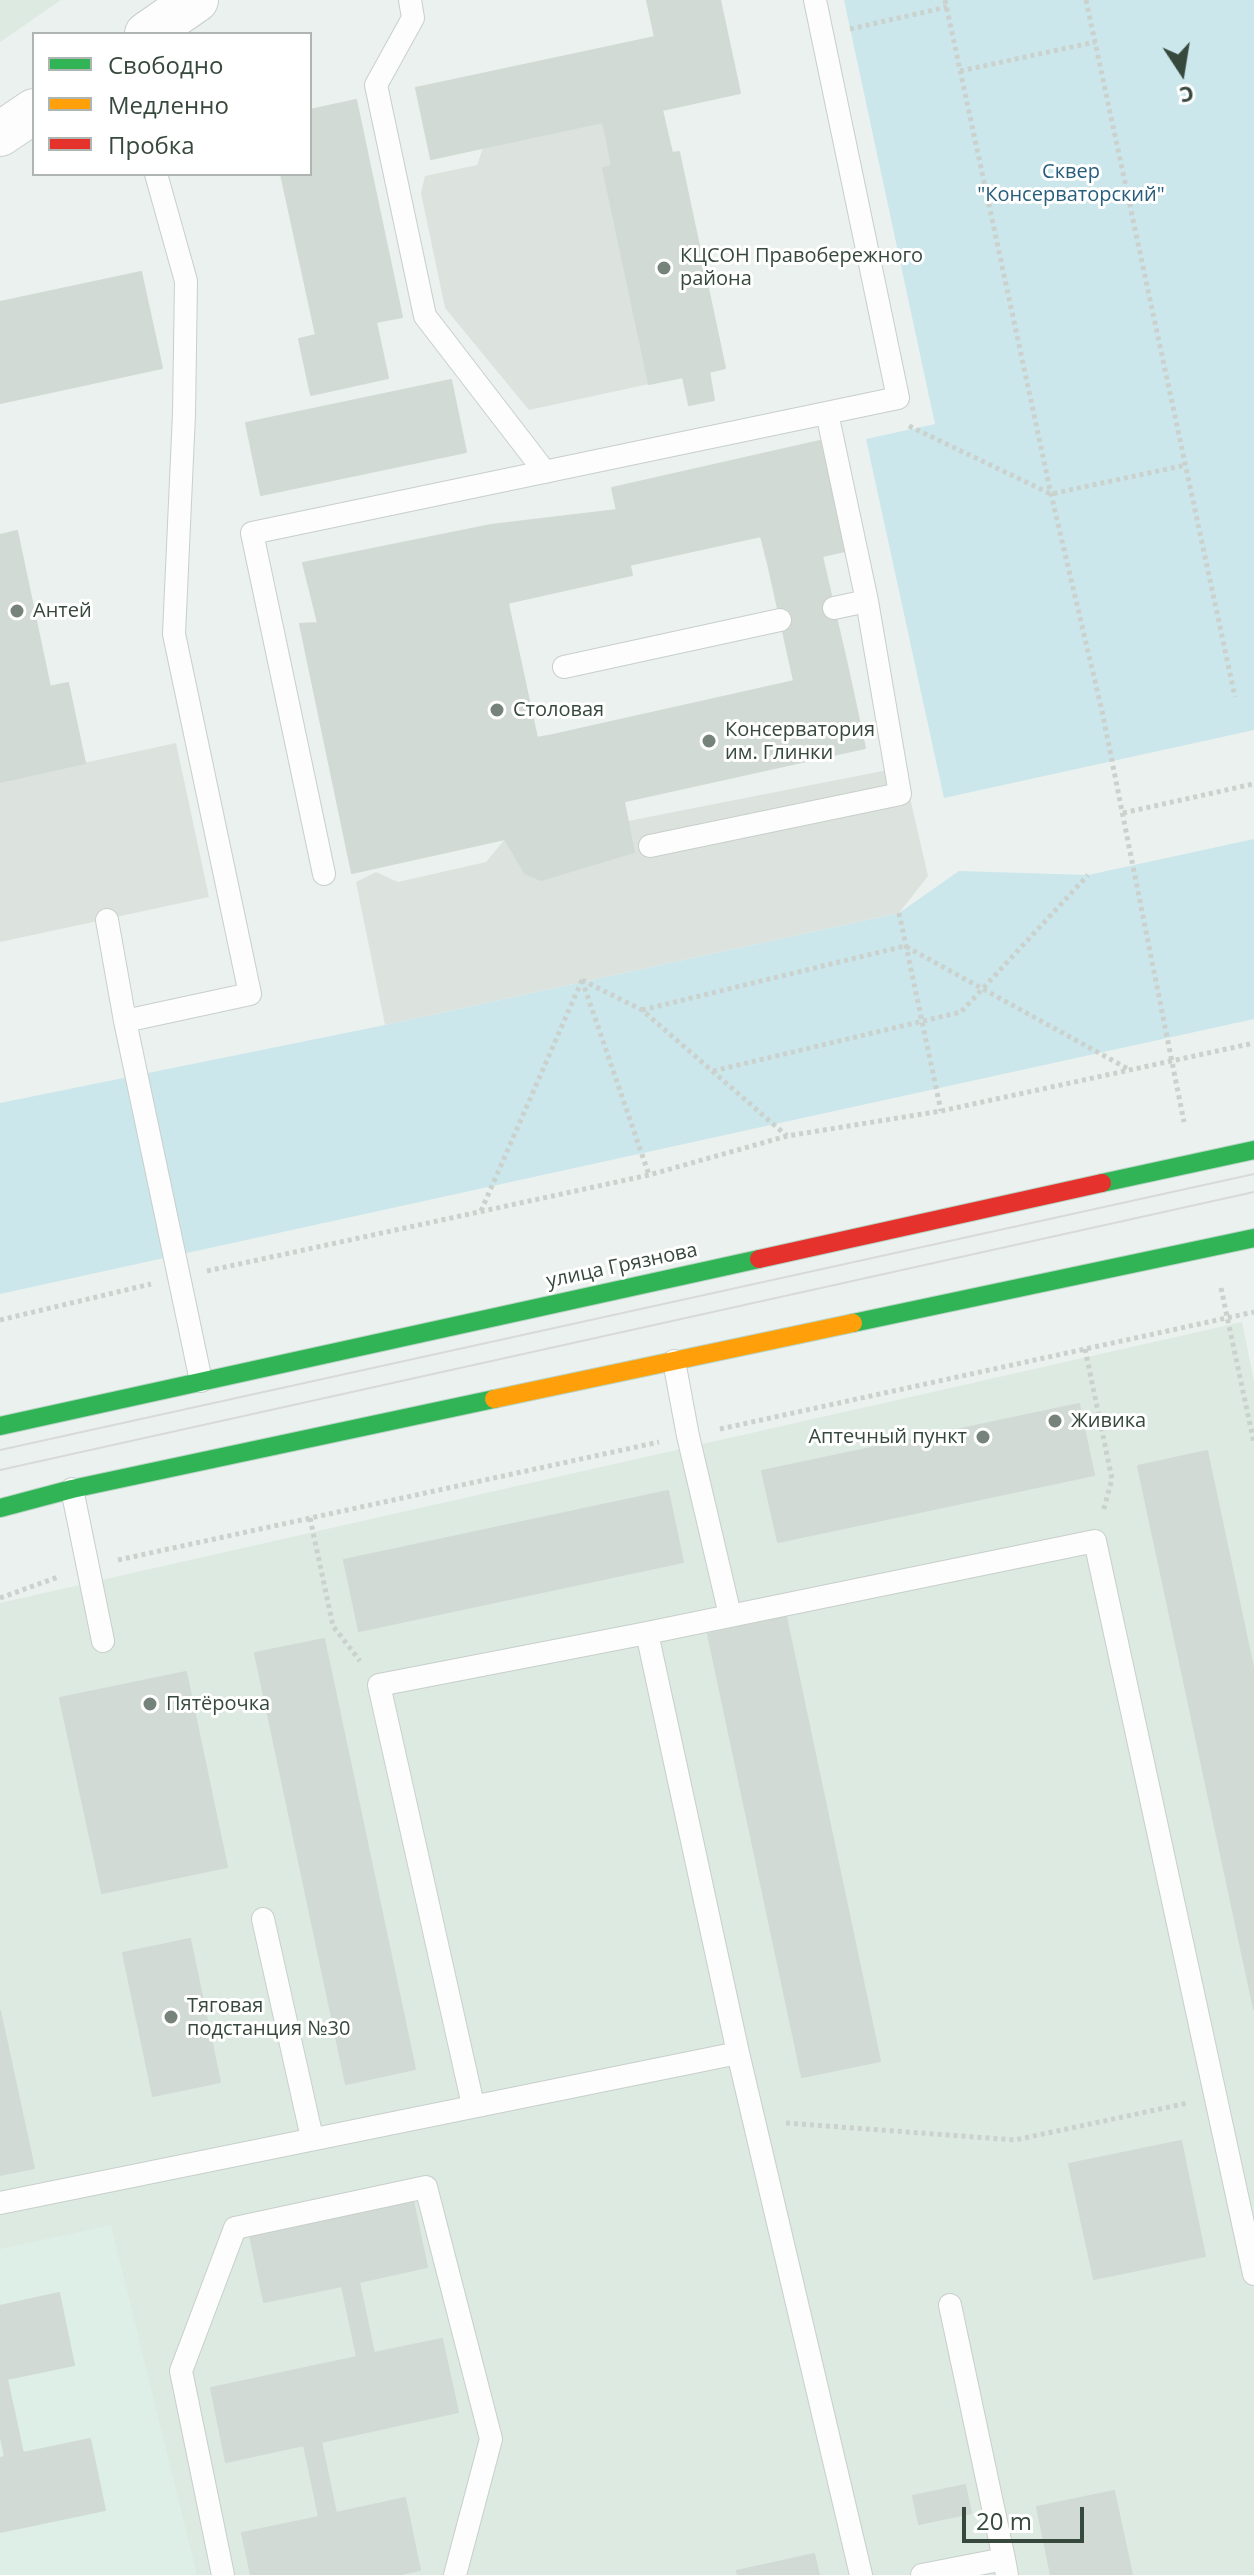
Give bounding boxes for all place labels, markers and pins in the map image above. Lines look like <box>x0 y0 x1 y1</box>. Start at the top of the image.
place label: КЦСОН Правобережного района <box>680 244 923 291</box>
marker: КЦСОН Правобережного района <box>655 259 673 277</box>
place label: Антей <box>33 599 92 623</box>
marker: Антей <box>8 602 26 620</box>
place label: Столовая <box>513 698 604 722</box>
marker: Столовая <box>488 701 506 719</box>
place label: Консерватория им. Глинки <box>725 718 875 765</box>
marker: Консерватория им. Глинки <box>700 732 718 750</box>
place label: Живика <box>1071 1409 1146 1433</box>
marker: Живика <box>1046 1412 1064 1430</box>
place label: Аптечный пункт <box>808 1425 967 1449</box>
marker: Аптечный пункт <box>974 1428 992 1446</box>
place label: Пятёрочка <box>166 1692 270 1716</box>
marker: Пятёрочка <box>141 1695 159 1713</box>
place label: Тяговая подстанция №30 <box>187 1994 350 2041</box>
marker: Тяговая подстанция №30 <box>162 2008 180 2026</box>

